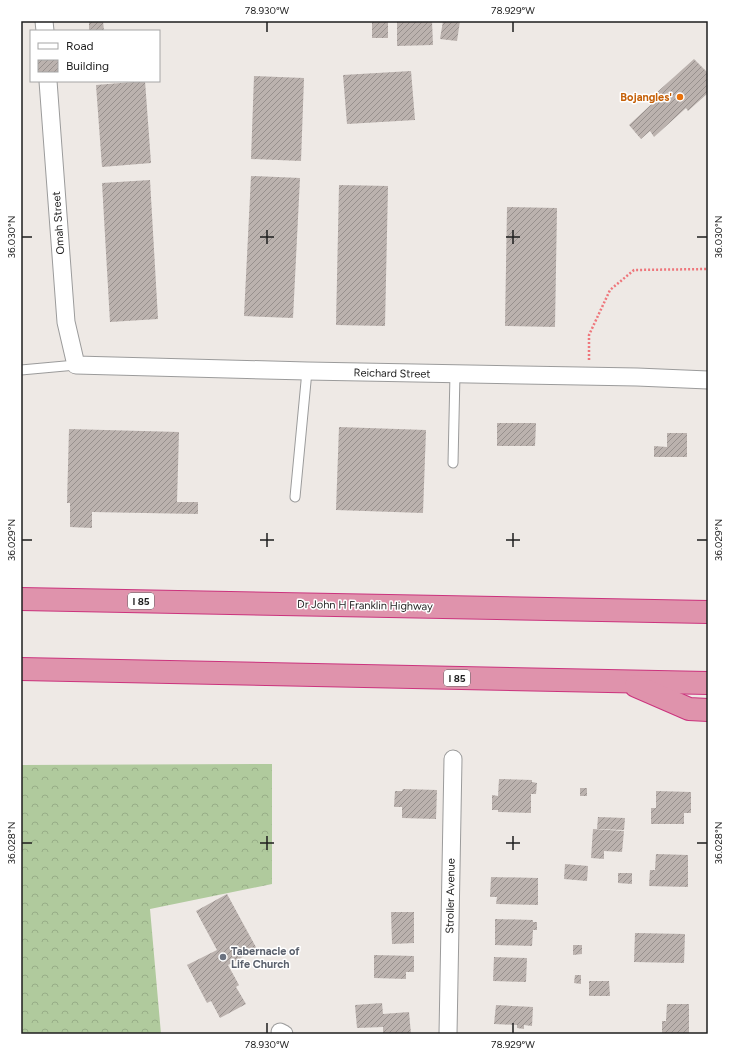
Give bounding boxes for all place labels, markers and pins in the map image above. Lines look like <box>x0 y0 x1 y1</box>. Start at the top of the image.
place label: Bojangles' <box>620 91 672 104</box>
marker: Bojangles' <box>675 92 685 102</box>
place label: Tabernacle of Life Church <box>231 945 300 971</box>
marker: Tabernacle of Life Church <box>218 952 228 962</box>

